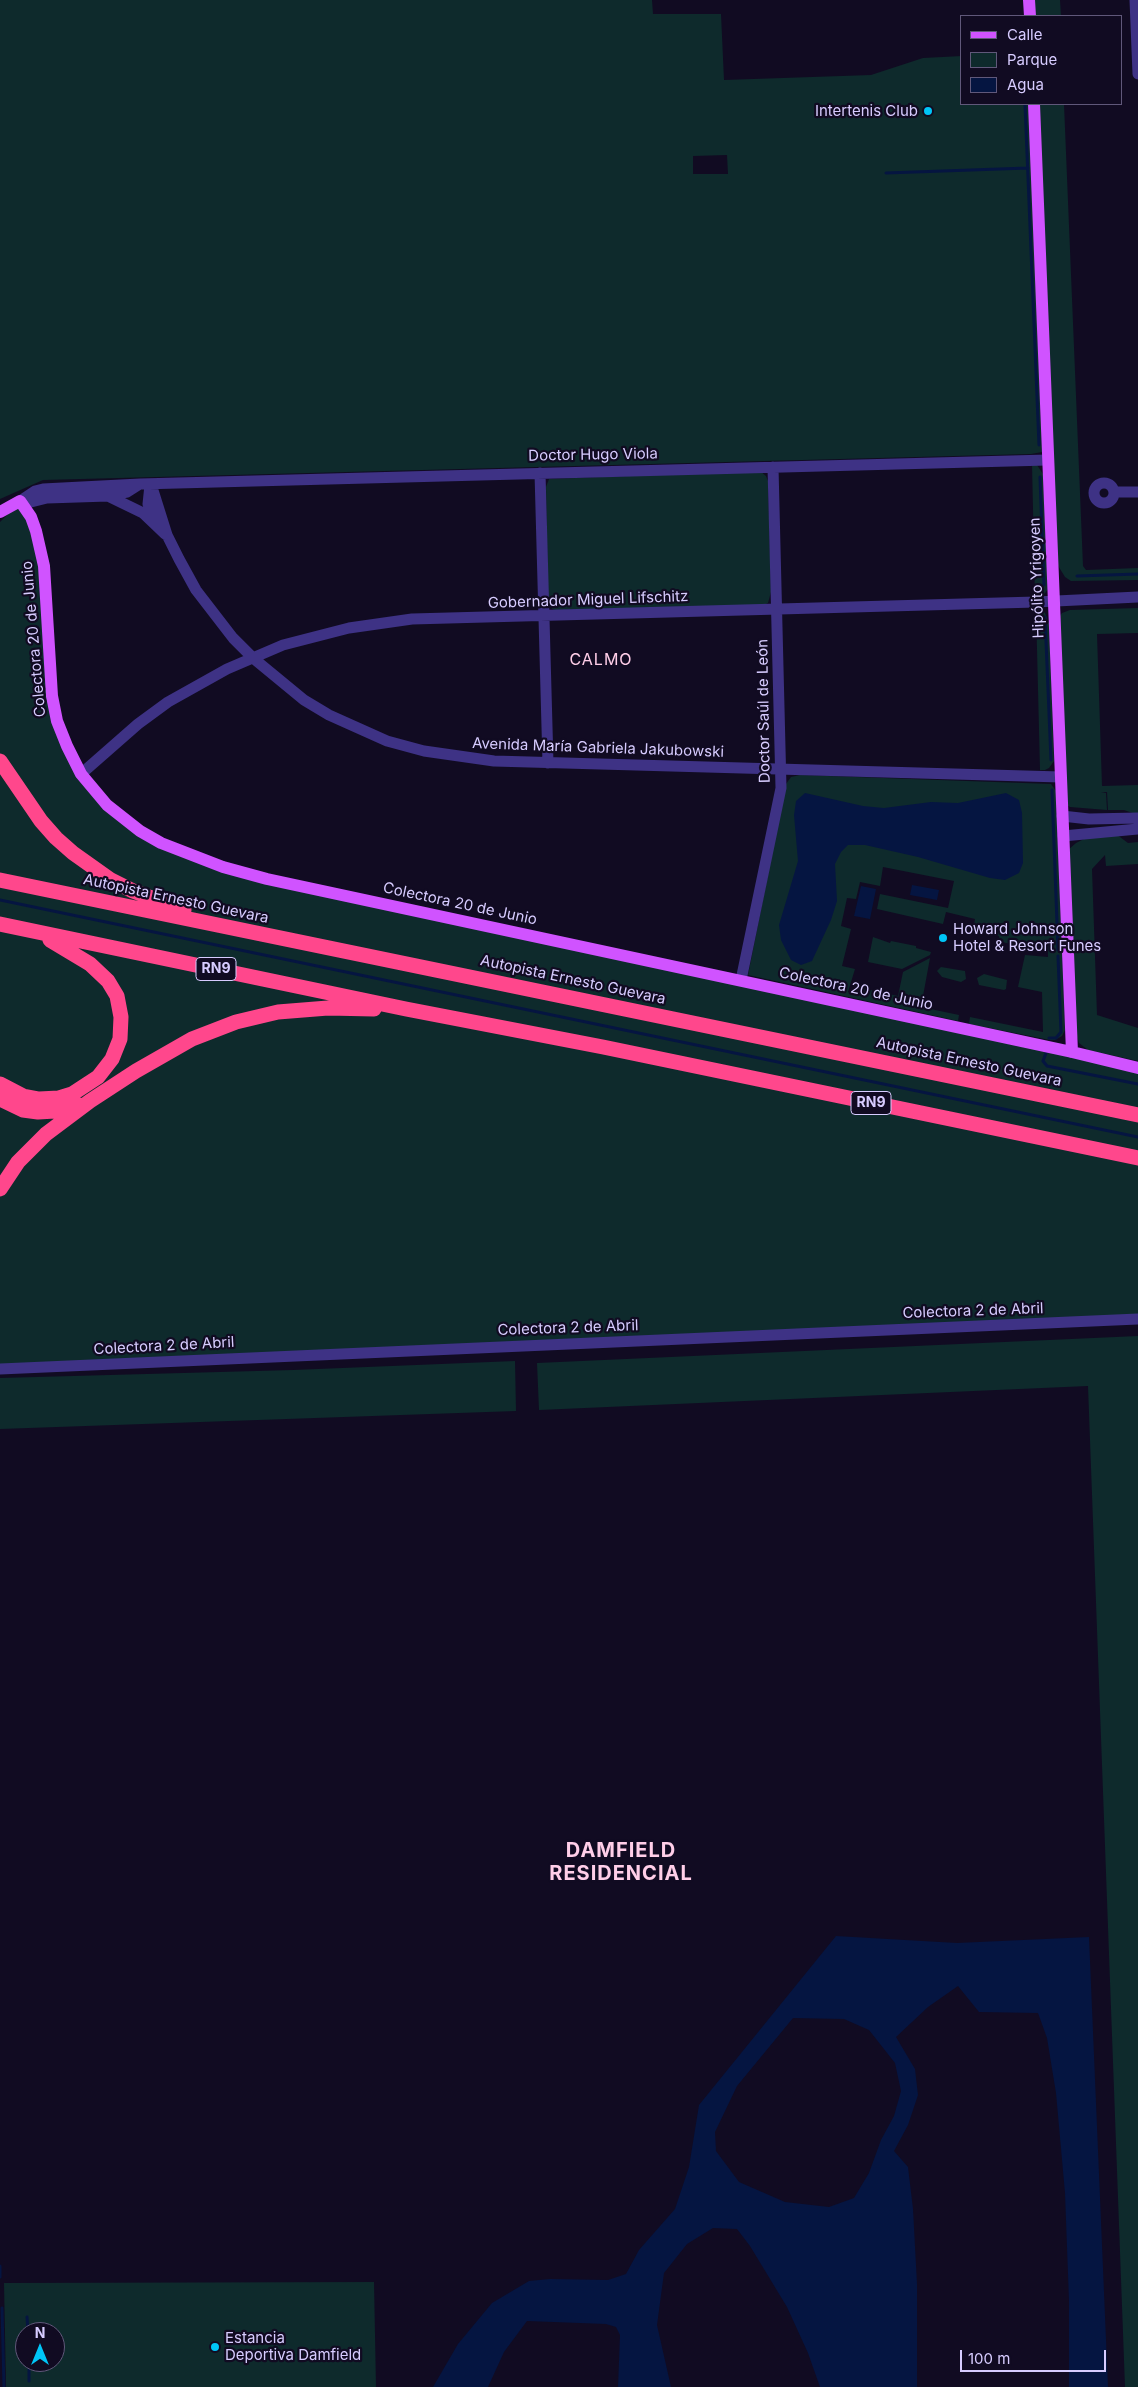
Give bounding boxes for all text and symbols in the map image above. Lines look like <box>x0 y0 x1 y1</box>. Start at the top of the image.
legend <box>960 15 1123 105</box>
text: Calle <box>1007 25 1042 44</box>
text: Parque <box>1007 50 1057 69</box>
text: Agua <box>1007 75 1044 94</box>
place label: Intertenis Club <box>815 102 918 120</box>
marker: Intertenis Club <box>922 105 934 117</box>
street label: Doctor Hugo Viola <box>528 445 658 465</box>
street label: Hipólito Yrigoyen <box>1026 517 1048 639</box>
street label: Colectora 20 de Junio <box>18 560 50 718</box>
street label: Gobernador Miguel Lifschitz <box>487 588 689 612</box>
street label: Doctor Saúl de León <box>754 639 774 783</box>
district label: CALMO <box>569 650 633 670</box>
street label: Avenida María Gabriela Jakubowski <box>472 735 724 761</box>
street label: Autopista Ernesto Guevara <box>82 871 270 927</box>
street label: Colectora 20 de Junio <box>381 879 539 929</box>
place label: Howard Johnson Hotel & Resort Funes <box>953 920 1101 955</box>
marker: Howard Johnson Hotel & Resort Funes <box>937 932 949 944</box>
street label: Autopista Ernesto Guevara <box>479 952 667 1008</box>
road number: RN9 <box>196 958 236 981</box>
street label: Colectora 20 de Junio <box>777 964 935 1014</box>
street label: Autopista Ernesto Guevara <box>875 1034 1063 1090</box>
road number: RN9 <box>851 1092 891 1114</box>
street label: Colectora 2 de Abril <box>902 1300 1044 1322</box>
street label: Colectora 2 de Abril <box>497 1317 639 1339</box>
street label: Colectora 2 de Abril <box>93 1333 235 1359</box>
district label: DAMFIELD RESIDENCIAL <box>548 1839 694 1886</box>
north arrow <box>15 2322 65 2372</box>
text: N <box>35 2324 45 2341</box>
place label: Estancia Deportiva Damfield <box>225 2329 361 2364</box>
scale bar <box>963 2340 1109 2372</box>
marker: Estancia Deportiva Damfield <box>209 2341 221 2353</box>
text: 100 m <box>968 2349 1010 2368</box>

